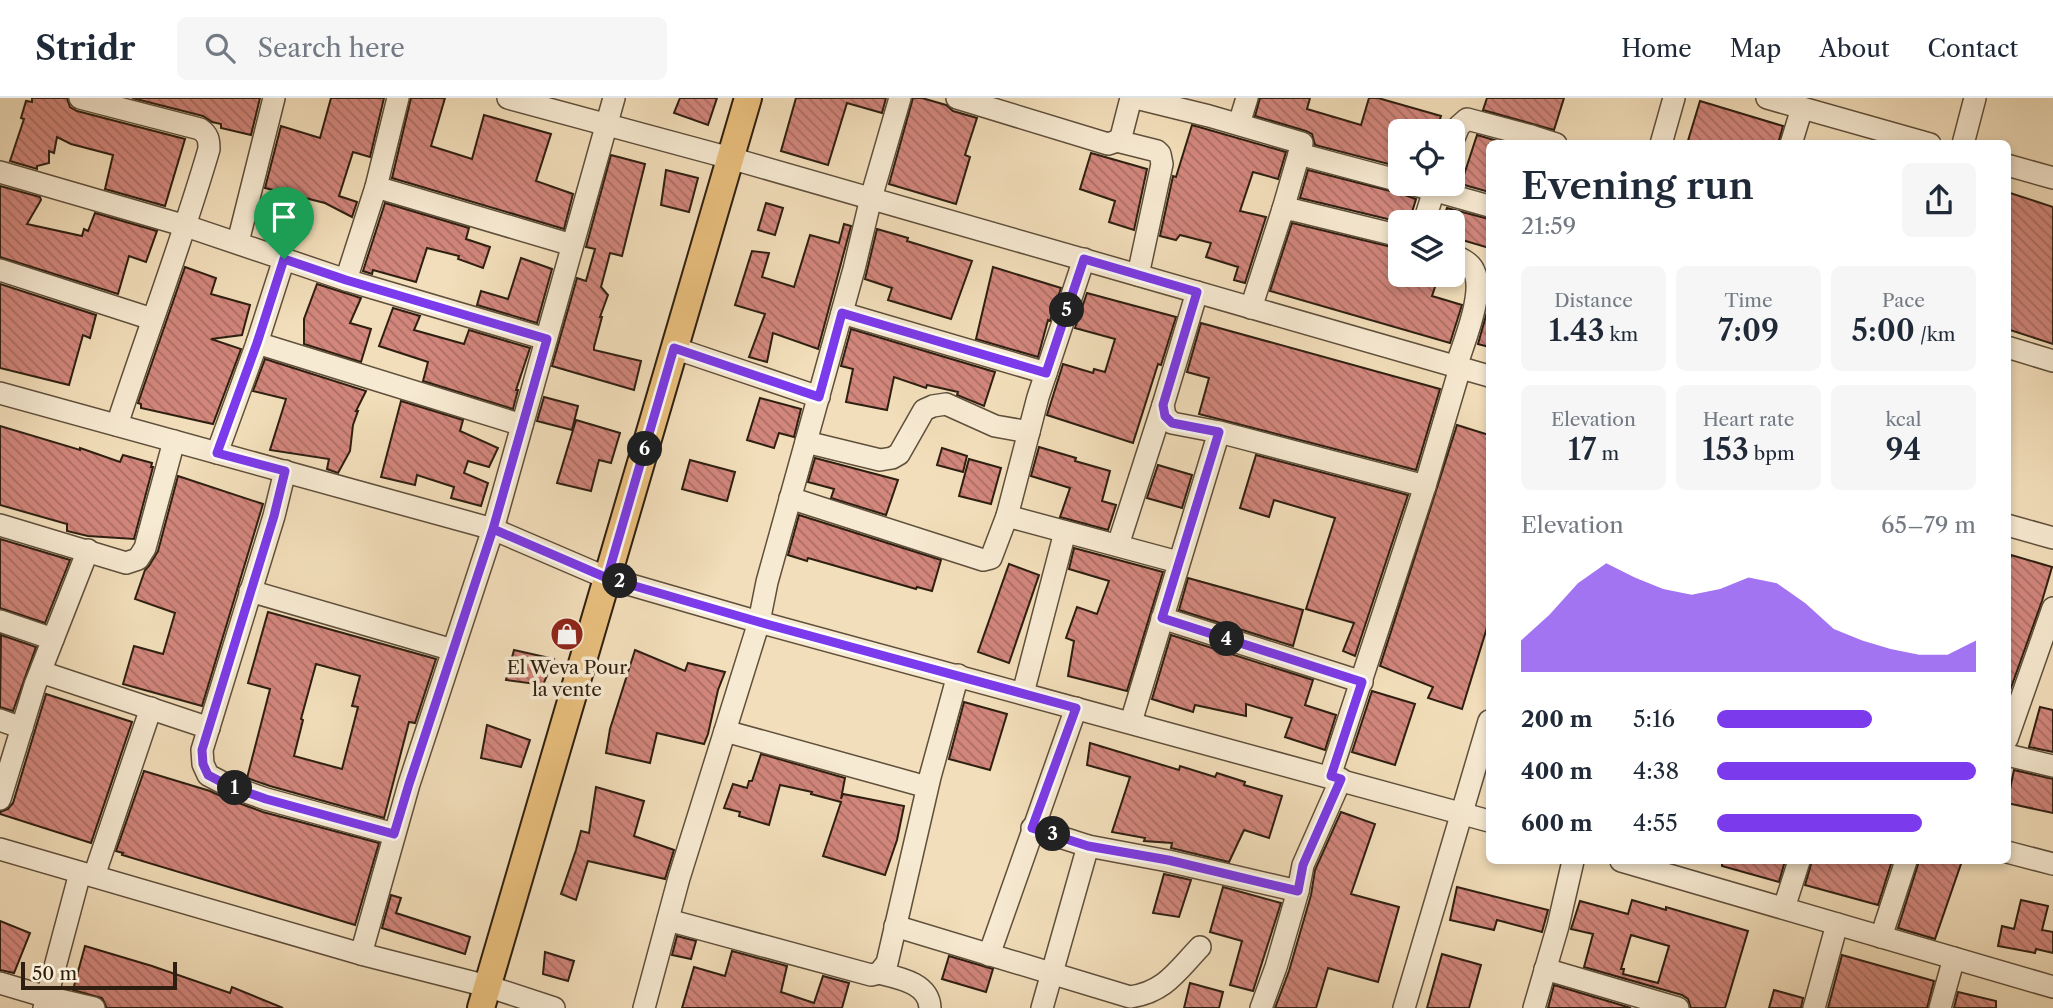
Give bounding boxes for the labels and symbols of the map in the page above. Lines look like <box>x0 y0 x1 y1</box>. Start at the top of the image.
pin <box>254 187 314 259</box>
pin: 5 <box>1050 292 1084 328</box>
pin: 6 <box>628 432 662 466</box>
pin: 2 <box>602 564 638 598</box>
shop icon: El Weva Pour la vente <box>548 615 586 653</box>
pin: 4 <box>1210 622 1244 656</box>
place label: El Weva Pour la vente <box>507 656 627 701</box>
pin: 1 <box>218 770 252 806</box>
pin: 3 <box>1036 816 1070 852</box>
scale bar <box>21 959 177 991</box>

